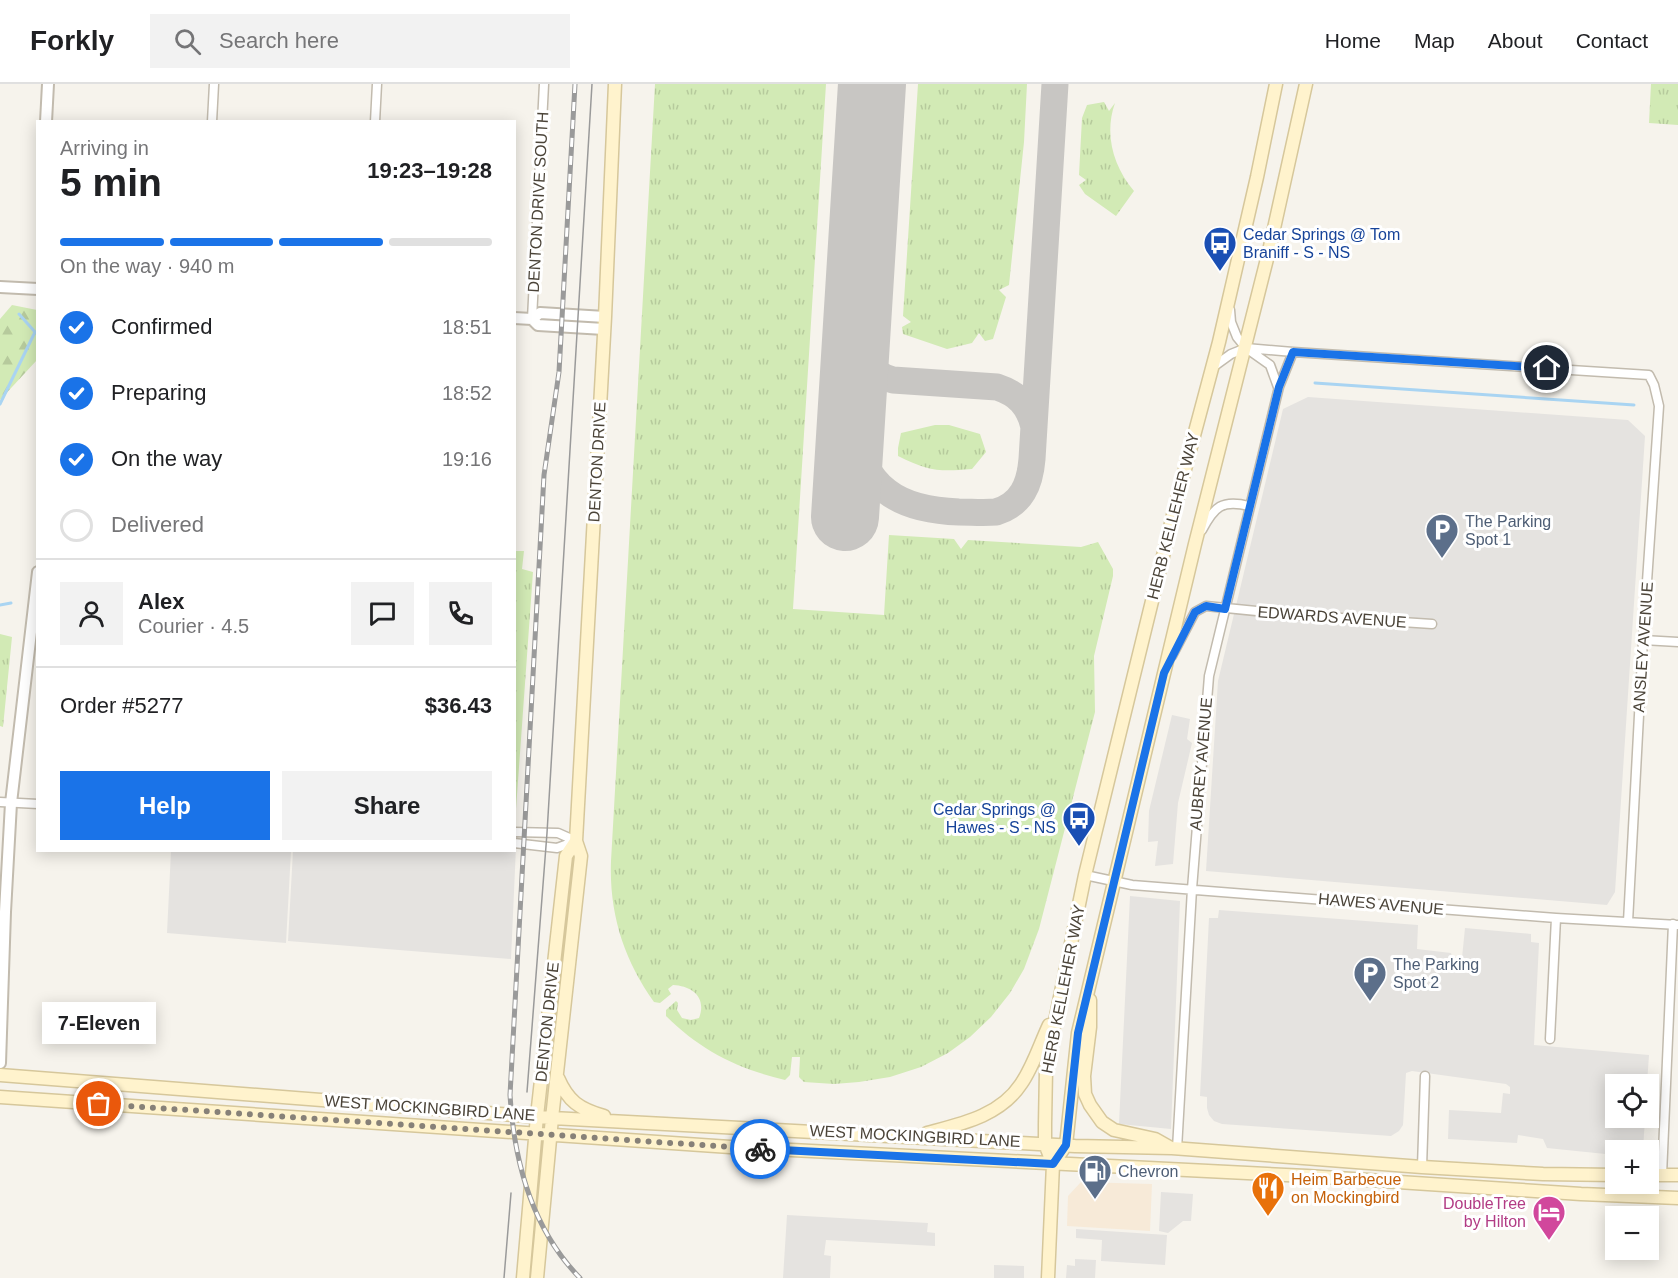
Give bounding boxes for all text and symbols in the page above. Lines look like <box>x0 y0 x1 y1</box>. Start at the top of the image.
search box <box>150 14 570 68</box>
text: Forkly <box>30 25 114 56</box>
icon: search <box>171 25 204 58</box>
text: Search here <box>219 28 339 53</box>
text: Home <box>1325 29 1381 52</box>
text: Map <box>1414 29 1455 52</box>
text: About <box>1488 29 1543 52</box>
text: Contact <box>1576 29 1648 52</box>
street label: DENTON DRIVE SOUTH <box>525 111 551 293</box>
text: Arriving in <box>60 137 149 159</box>
text: 19:23–19:28 <box>367 158 492 183</box>
text: 5 min <box>60 161 162 204</box>
bus stop icon: Cedar Springs @ Tom Braniff - S - NS <box>1202 225 1238 272</box>
place label: Cedar Springs @ Tom Braniff - S - NS <box>1243 226 1400 261</box>
text: On the way · 940 m <box>60 255 235 277</box>
icon: check <box>60 311 93 344</box>
text: Confirmed <box>111 314 212 339</box>
text: 18:51 <box>442 316 492 338</box>
pin <box>1521 342 1572 393</box>
icon: home <box>1530 351 1563 384</box>
icon: check <box>60 377 93 410</box>
text: Preparing <box>111 380 206 405</box>
text: 18:52 <box>442 382 492 404</box>
street label: DENTON DRIVE <box>585 401 609 523</box>
street label: HERB KELLEHER WAY <box>1144 430 1202 601</box>
icon: check <box>60 443 93 476</box>
text: On the way <box>111 446 222 471</box>
text: 19:16 <box>442 448 492 470</box>
text: Delivered <box>111 512 204 537</box>
parking icon: The Parking Spot 1 <box>1424 512 1460 559</box>
place label: The Parking Spot 1 <box>1465 513 1551 548</box>
street label: ANSLEY AVENUE <box>1630 581 1656 713</box>
button: person <box>60 582 123 645</box>
button: chat <box>351 582 414 645</box>
button: phone <box>429 582 492 645</box>
text: Alex <box>138 589 184 614</box>
street label: EDWARDS AVENUE <box>1257 603 1407 631</box>
text: Courier · 4.5 <box>138 615 249 637</box>
text: Order #5277 <box>60 693 184 718</box>
text: $36.43 <box>425 693 492 718</box>
street label: AUBREY AVENUE <box>1187 697 1215 831</box>
button: Help <box>60 771 270 840</box>
button: Share <box>282 771 492 840</box>
bus stop icon: Cedar Springs @ Hawes - S - NS <box>1061 800 1097 847</box>
place label: Cedar Springs @ Hawes - S - NS <box>933 801 1056 836</box>
street label: HAWES AVENUE <box>1317 890 1445 918</box>
street label: HERB KELLEHER WAY <box>1038 903 1088 1075</box>
parking icon: The Parking Spot 2 <box>1352 955 1388 1002</box>
place label: The Parking Spot 2 <box>1393 956 1479 991</box>
street label: DENTON DRIVE <box>532 961 562 1083</box>
callout: 7-Eleven <box>42 1002 156 1044</box>
text: 7-Eleven <box>58 1012 140 1034</box>
map controls <box>1605 1074 1659 1260</box>
button: locate <box>1605 1074 1659 1128</box>
pin <box>73 1078 124 1129</box>
icon: bag <box>82 1087 115 1120</box>
street label: WEST MOCKINGBIRD LANE <box>324 1092 536 1124</box>
courier <box>730 1119 790 1179</box>
street label: WEST MOCKINGBIRD LANE <box>809 1122 1021 1150</box>
icon: bike <box>744 1133 777 1166</box>
button: + <box>1605 1140 1659 1194</box>
fuel station icon: Chevron <box>1077 1153 1113 1200</box>
place label: Chevron <box>1118 1163 1178 1180</box>
restaurant icon: Heim Barbecue on Mockingbird <box>1250 1170 1286 1217</box>
place label: Heim Barbecue on Mockingbird <box>1291 1171 1401 1206</box>
hotel icon: DoubleTree by Hilton <box>1531 1194 1567 1241</box>
place label: DoubleTree by Hilton <box>1443 1195 1526 1230</box>
button: − <box>1605 1206 1659 1260</box>

